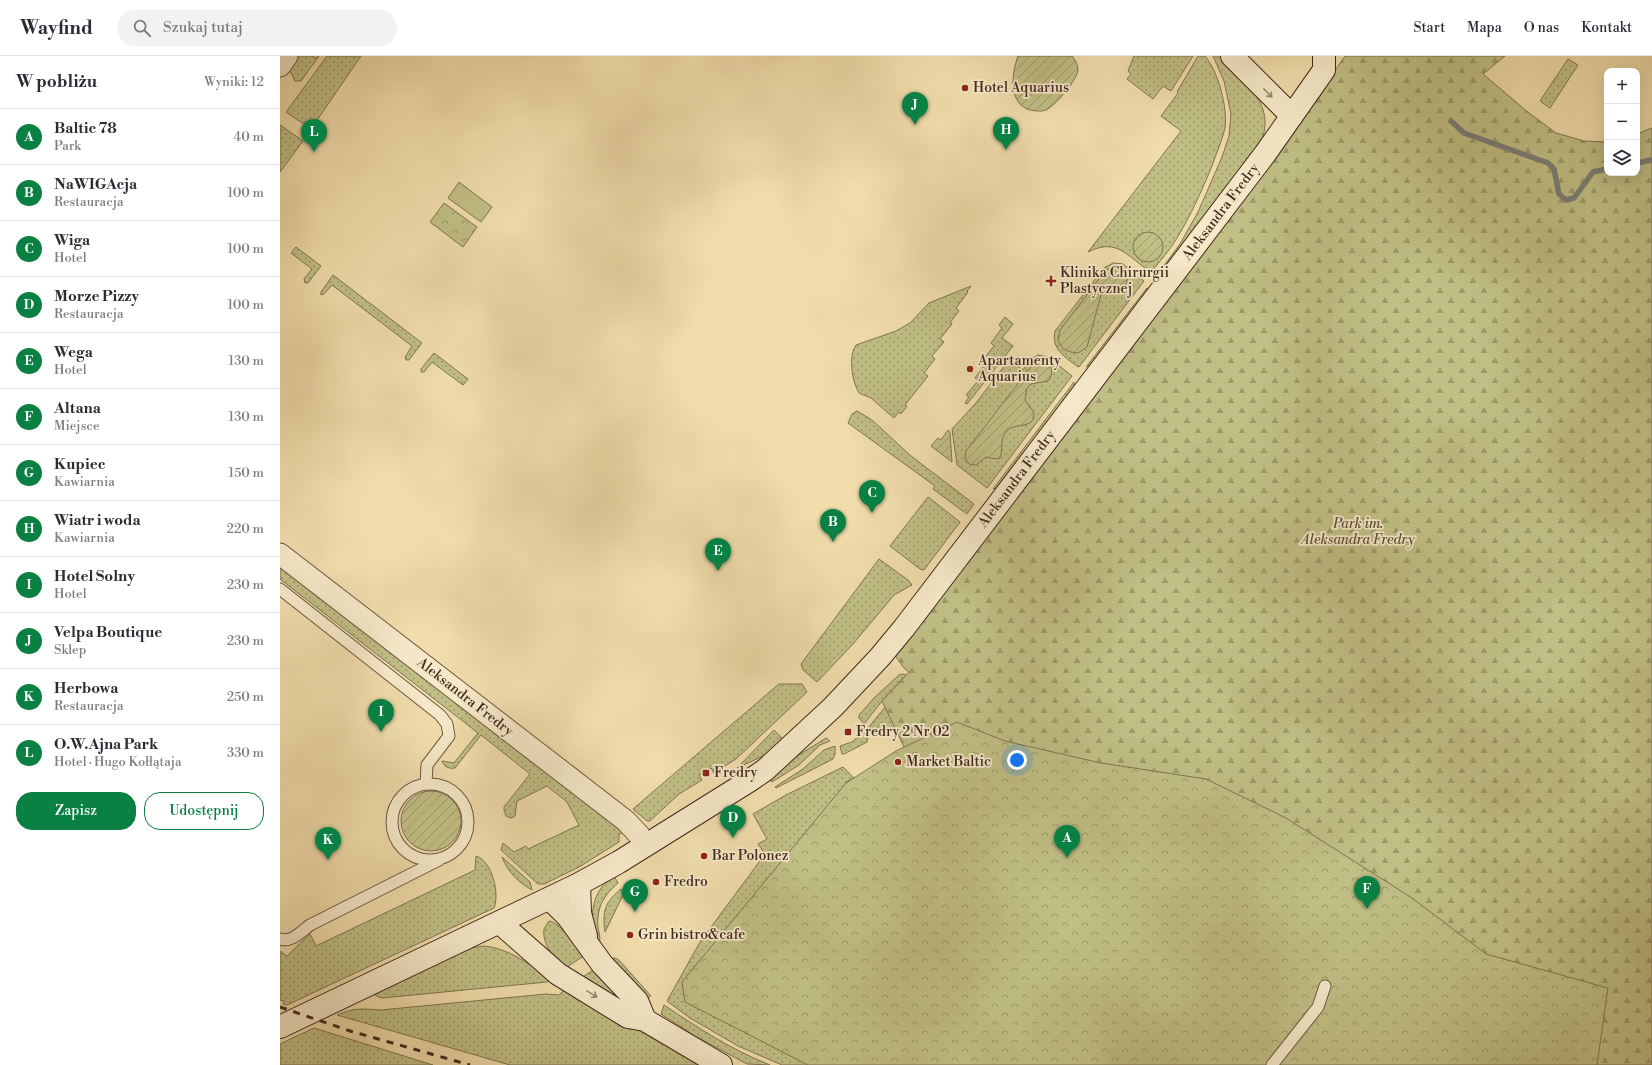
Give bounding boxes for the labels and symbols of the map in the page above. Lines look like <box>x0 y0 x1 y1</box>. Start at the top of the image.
place label: Hotel Aquarius <box>973 79 1069 97</box>
marker: Hotel Aquarius <box>960 83 970 93</box>
one-way arrow <box>1263 88 1273 98</box>
pin: J <box>902 92 928 125</box>
pin: H <box>993 117 1019 150</box>
pin: L <box>301 119 327 152</box>
street label: Aleksandra Fredry <box>1178 160 1264 265</box>
place label: Klinika Chirurgii Plastycznej <box>1060 264 1169 298</box>
marker: Klinika Chirurgii Plastycznej <box>1045 275 1057 287</box>
place label: Apartamenty Aquarius <box>977 352 1061 386</box>
marker: Apartamenty Aquarius <box>965 364 975 374</box>
street label: Aleksandra Fredry <box>974 427 1060 532</box>
pin: C <box>859 480 885 513</box>
pin: B <box>820 509 846 542</box>
park label: Park im. Aleksandra Fredry <box>1299 515 1415 549</box>
pin: E <box>705 538 731 571</box>
street label: Aleksandra Fredry <box>412 653 517 740</box>
pin: I <box>368 699 394 732</box>
place label: Fredry 2 Nr 02 <box>856 723 950 741</box>
marker: Fredry 2 Nr 02 <box>843 727 853 737</box>
your location <box>1007 750 1027 770</box>
place label: Market Baltic <box>906 753 991 771</box>
marker: Market Baltic <box>893 757 903 767</box>
place label: Fredry <box>714 764 758 782</box>
marker: Fredry <box>701 768 711 778</box>
pin: D <box>720 805 746 838</box>
pin: A <box>1054 825 1080 858</box>
pin: K <box>315 827 341 860</box>
place label: Bar Polonez <box>711 847 789 865</box>
marker: Bar Polonez <box>699 851 709 861</box>
place label: Fredro <box>664 873 708 891</box>
pin: F <box>1354 876 1380 909</box>
marker: Fredro <box>651 877 661 887</box>
pin: G <box>622 879 648 912</box>
place label: Grin bistro&cafe <box>638 926 745 944</box>
marker: Grin bistro&cafe <box>625 930 635 940</box>
one-way arrow <box>586 991 598 999</box>

